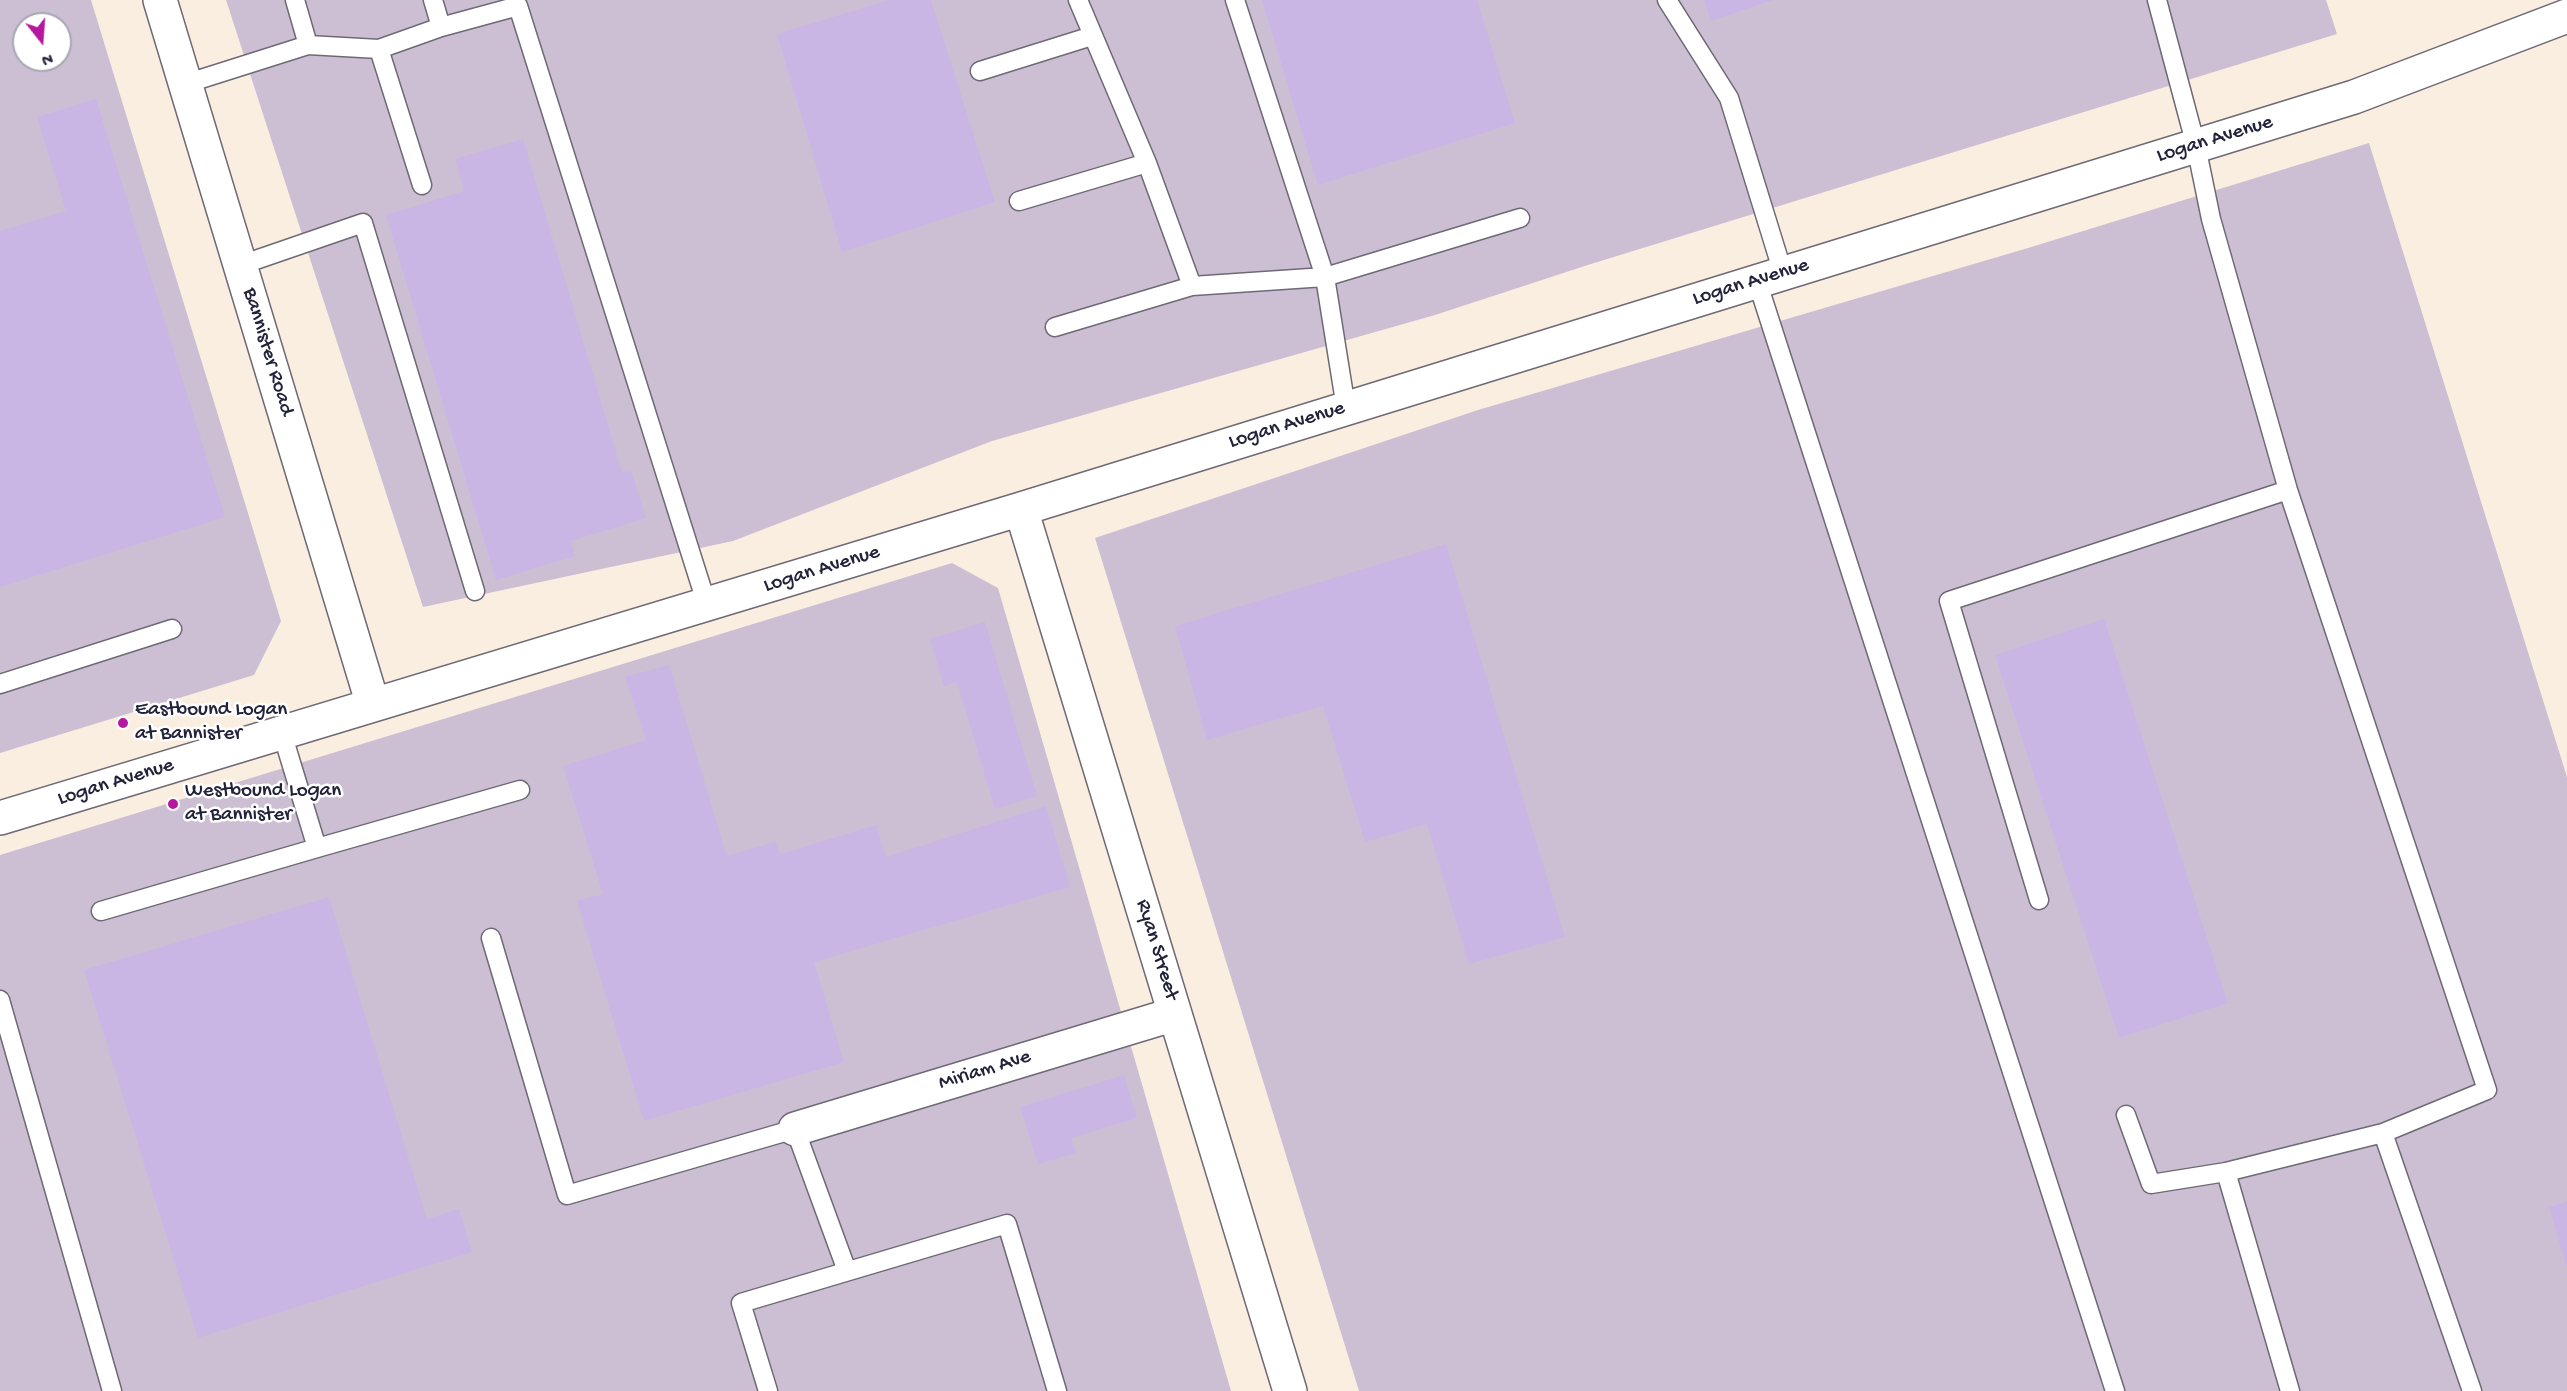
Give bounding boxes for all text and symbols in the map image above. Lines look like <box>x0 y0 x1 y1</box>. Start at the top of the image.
north arrow <box>12 12 72 72</box>
text: N <box>39 47 55 68</box>
street label: Logan Avenue <box>2154 110 2276 170</box>
street label: Logan Avenue <box>1690 253 1812 313</box>
street label: Bannister Road <box>236 285 298 419</box>
street label: Logan Avenue <box>1226 396 1348 456</box>
street label: Logan Avenue <box>761 540 883 600</box>
place label: Eastbound Logan at Bannister <box>135 698 287 748</box>
marker: Eastbound Logan at Bannister <box>116 716 130 730</box>
street label: Logan Avenue <box>55 753 177 813</box>
place label: Westbound Logan at Bannister <box>185 779 341 829</box>
marker: Westbound Logan at Bannister <box>166 797 180 811</box>
street label: Ryan Street <box>1129 897 1183 1003</box>
street label: Miriam Ave <box>936 1045 1034 1097</box>

